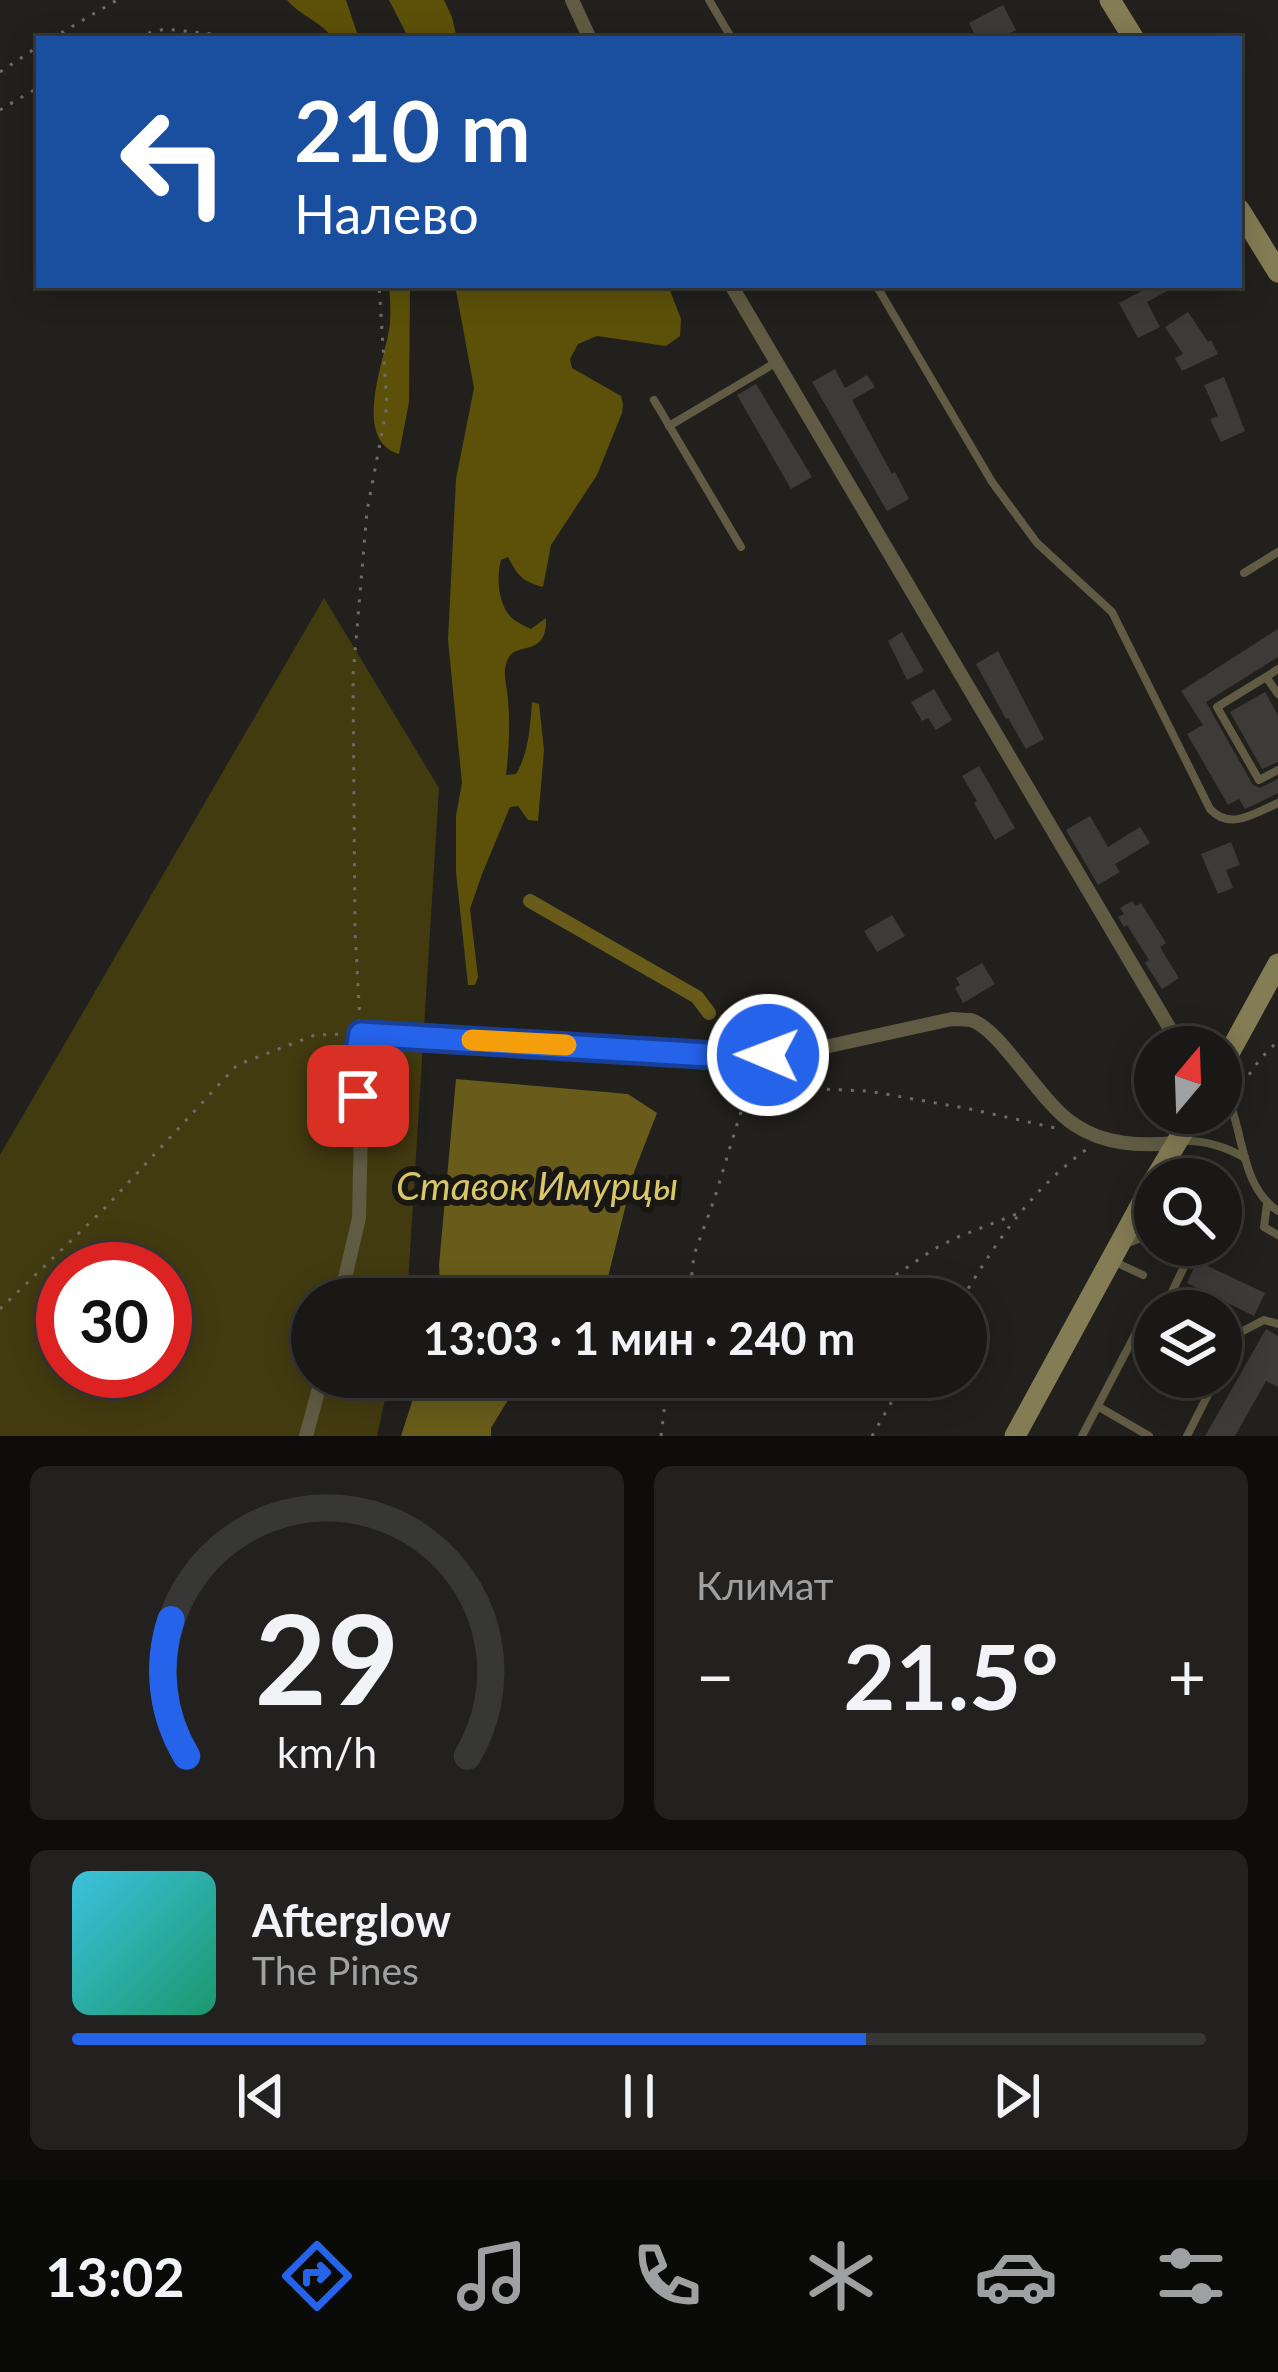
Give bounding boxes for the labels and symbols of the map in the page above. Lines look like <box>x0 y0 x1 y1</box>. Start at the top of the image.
position arrow <box>705 992 831 1118</box>
north arrow <box>1134 1026 1242 1134</box>
pin <box>307 1045 409 1147</box>
water label: Ставок Имурцы <box>396 1162 678 1208</box>
speed limit sign: 30 <box>36 1242 192 1398</box>

